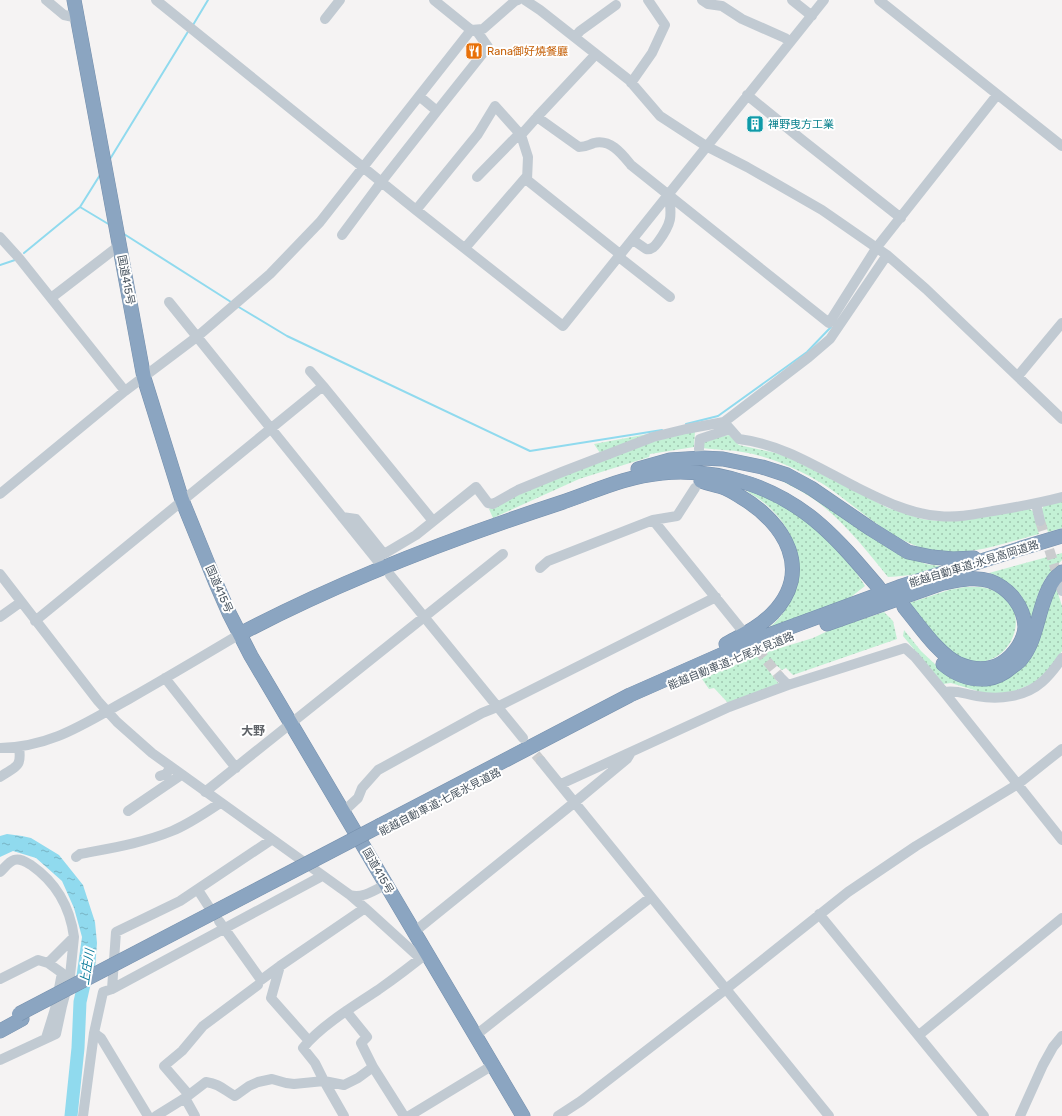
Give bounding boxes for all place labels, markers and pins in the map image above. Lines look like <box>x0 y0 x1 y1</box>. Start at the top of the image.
restaurant icon: Rana御好燒餐廳 <box>464 41 484 61</box>
place label: Rana御好燒餐廳 <box>487 45 568 58</box>
building icon: 禅野曳方工業 <box>745 114 765 134</box>
place label: 禅野曳方工業 <box>768 118 834 131</box>

